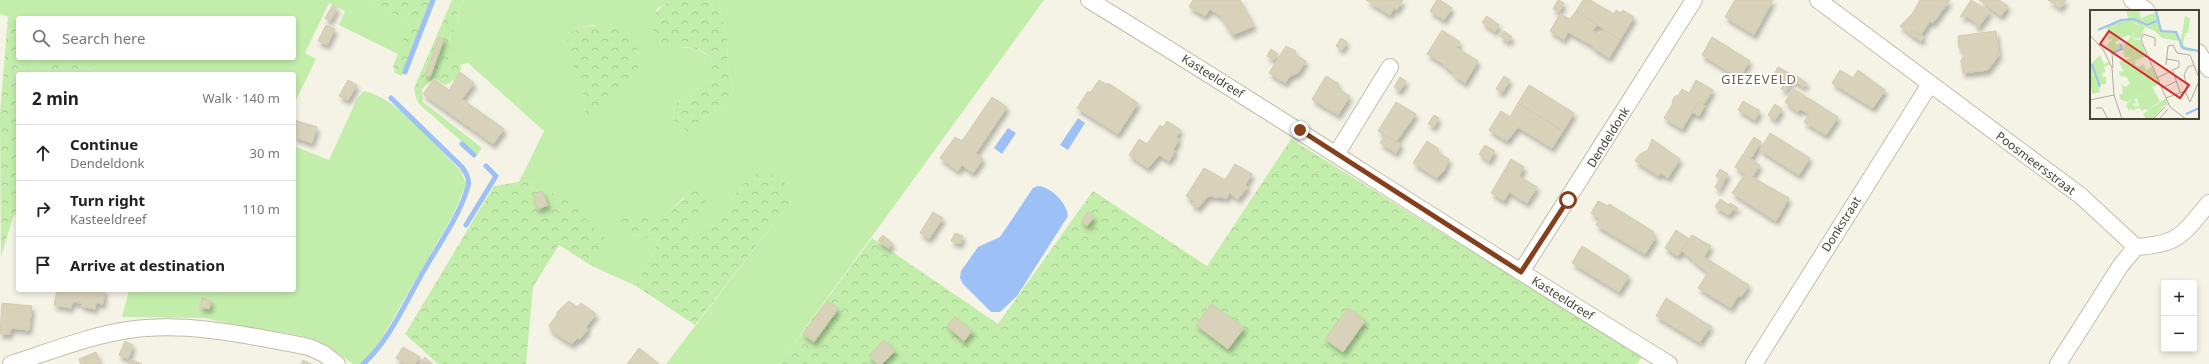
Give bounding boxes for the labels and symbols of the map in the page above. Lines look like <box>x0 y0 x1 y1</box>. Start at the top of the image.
inset map <box>2090 10 2199 119</box>
street label: Kasteeldreef <box>1179 50 1248 102</box>
district label: GIEZEVELD <box>1721 70 1797 88</box>
street label: Dendeldonk <box>1583 103 1634 171</box>
route end <box>1291 121 1309 139</box>
street label: Poosmeersstraat <box>1993 127 2080 199</box>
route start <box>1559 191 1577 209</box>
street label: Donkstraat <box>1817 192 1865 255</box>
street label: Kasteeldreef <box>1529 272 1598 324</box>

